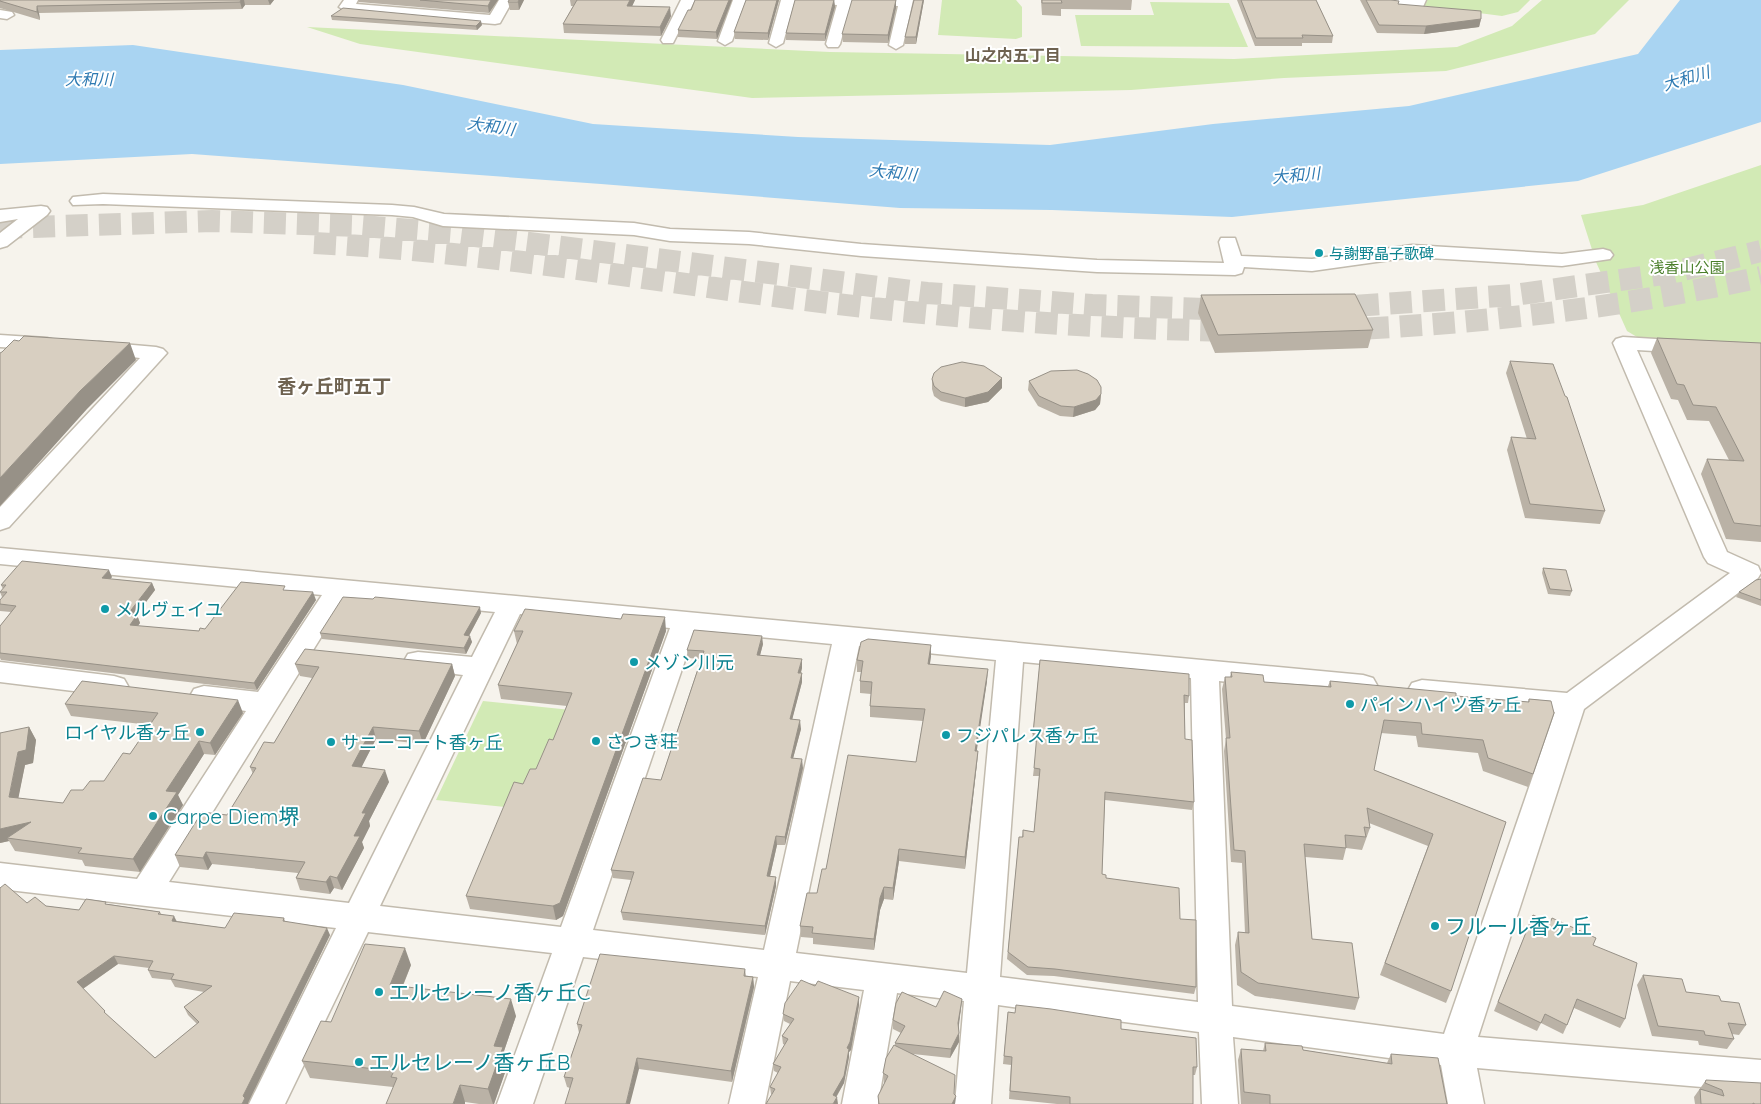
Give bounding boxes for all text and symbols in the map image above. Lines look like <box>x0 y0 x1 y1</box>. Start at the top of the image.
district label: 山之内五丁目 <box>965 45 1061 65</box>
water label: 大和川 <box>1660 61 1714 95</box>
water label: 大和川 <box>65 69 115 89</box>
water label: 大和川 <box>466 113 518 140</box>
water label: 大和川 <box>868 160 920 185</box>
water label: 大和川 <box>1271 163 1323 187</box>
place label: 与謝野晶子歌碑 <box>1329 244 1434 263</box>
marker: 与謝野晶子歌碑 <box>1313 247 1325 259</box>
park label: 浅香山公園 <box>1649 258 1725 277</box>
district label: 香ヶ丘町五丁 <box>277 374 391 398</box>
place label: メルヴェイユ <box>115 598 223 621</box>
marker: メルヴェイユ <box>99 603 111 615</box>
place label: メゾン川元 <box>644 651 734 674</box>
marker: メゾン川元 <box>628 656 640 668</box>
place label: パインハイツ香ヶ丘 <box>1360 693 1522 716</box>
marker: パインハイツ香ヶ丘 <box>1344 698 1356 710</box>
place label: ロイヤル香ヶ丘 <box>65 721 190 744</box>
place label: フジパレス香ヶ丘 <box>956 724 1099 747</box>
marker: ロイヤル香ヶ丘 <box>194 726 206 738</box>
marker: フジパレス香ヶ丘 <box>940 729 952 741</box>
place label: さつき荘 <box>606 730 678 753</box>
place label: サニーコート香ヶ丘 <box>341 731 503 754</box>
marker: さつき荘 <box>590 735 602 747</box>
marker: サニーコート香ヶ丘 <box>325 736 337 748</box>
place label: Carpe Diem堺 <box>163 803 299 829</box>
marker: Carpe Diem堺 <box>147 810 159 822</box>
place label: フルール香ヶ丘 <box>1445 913 1592 939</box>
marker: フルール香ヶ丘 <box>1429 920 1441 932</box>
place label: エルセレーノ香ヶ丘C <box>389 979 591 1005</box>
marker: エルセレーノ香ヶ丘C <box>373 986 385 998</box>
place label: エルセレーノ香ヶ丘B <box>369 1049 570 1075</box>
marker: エルセレーノ香ヶ丘B <box>353 1056 365 1068</box>

